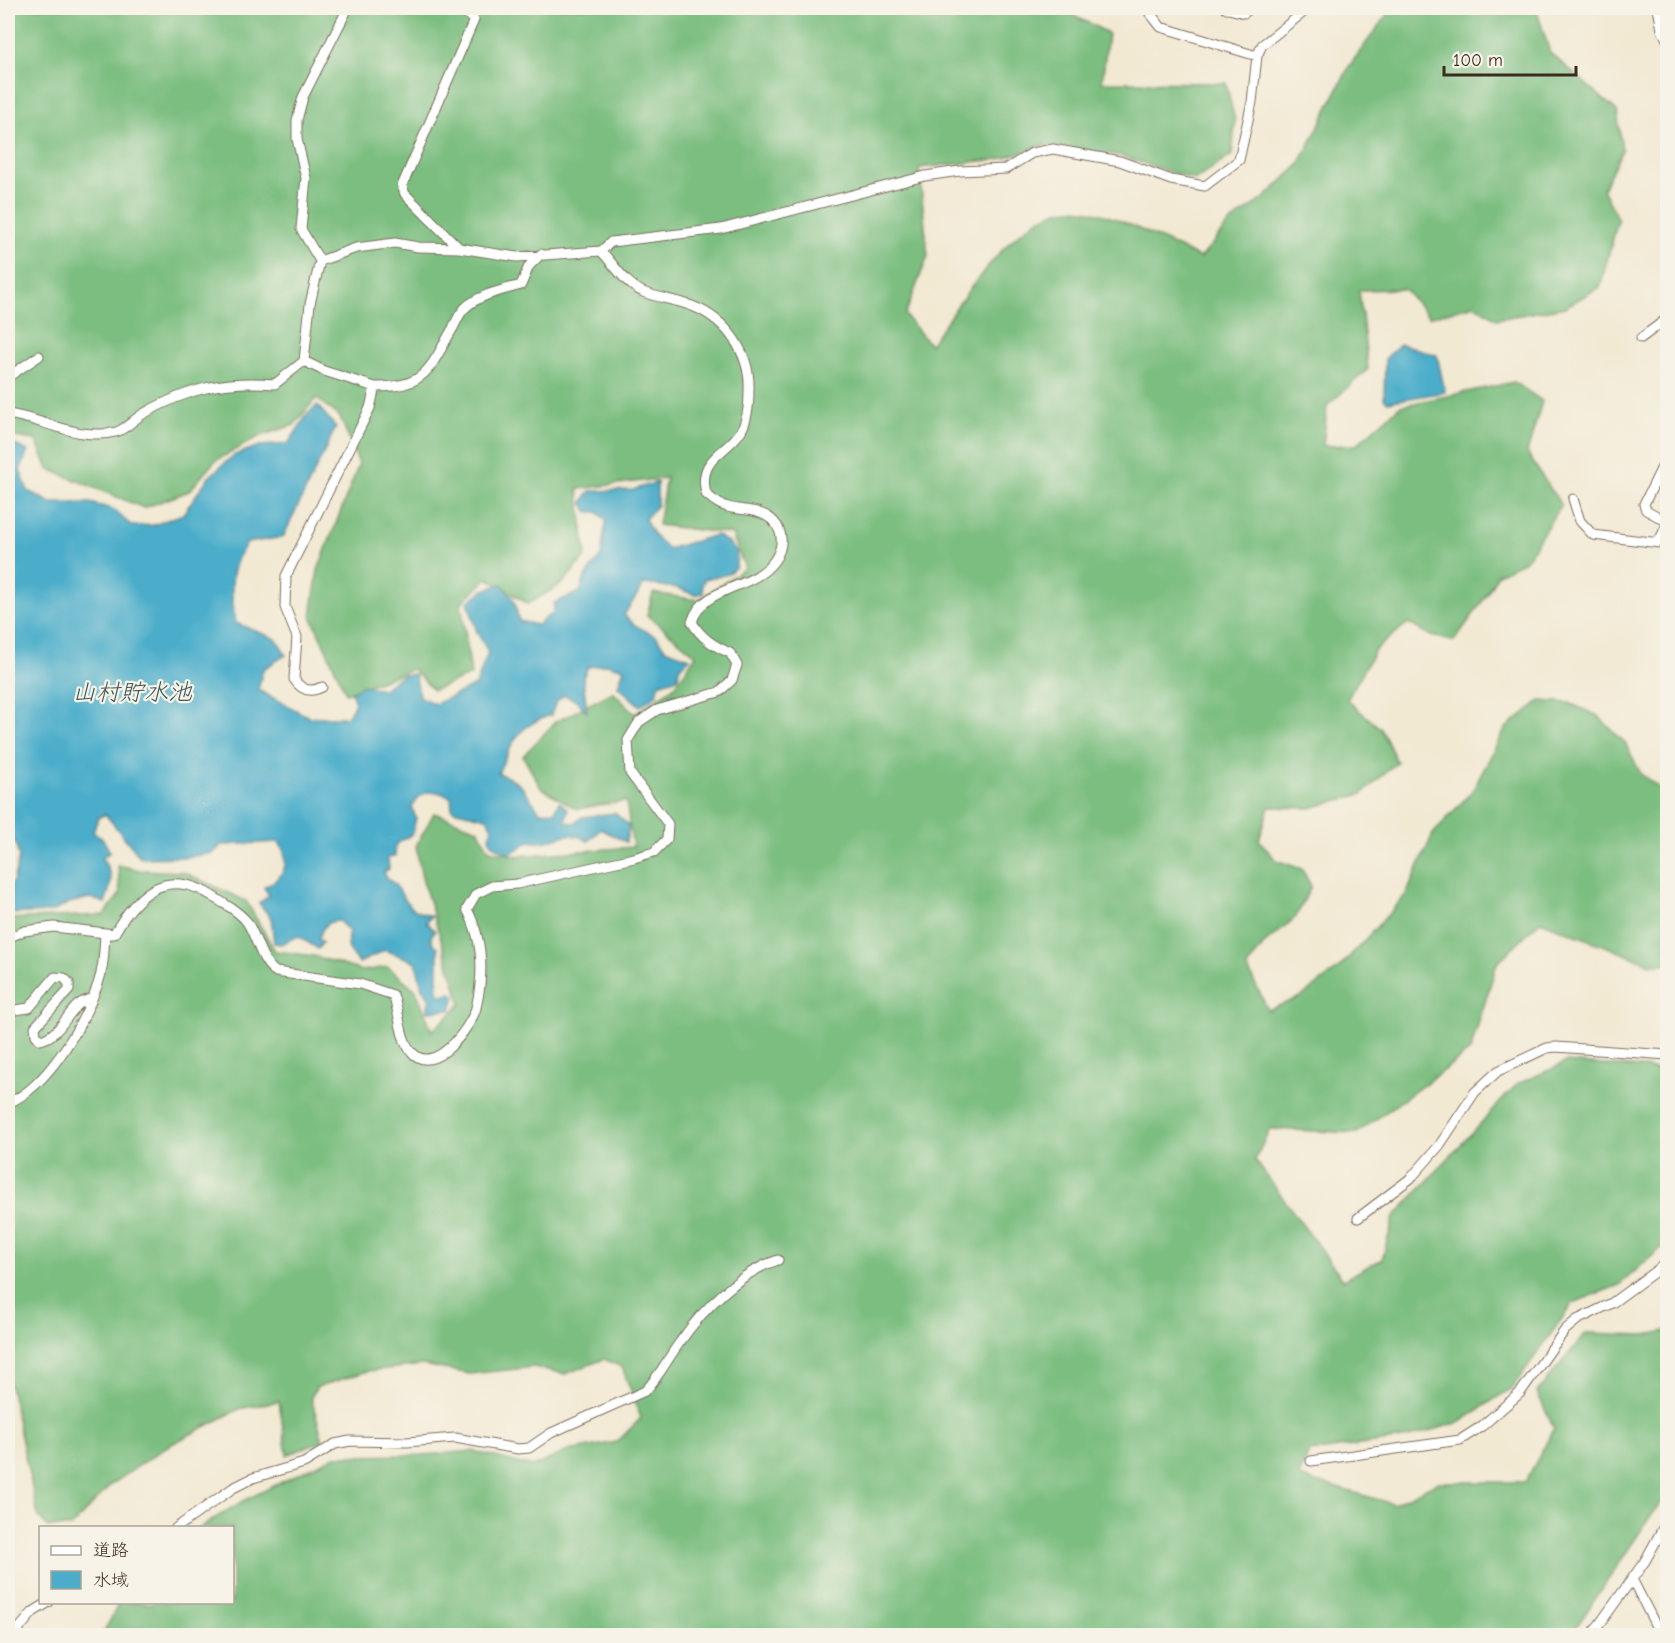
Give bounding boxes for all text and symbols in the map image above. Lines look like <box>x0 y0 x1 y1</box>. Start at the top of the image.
scale bar <box>1444 39 1576 77</box>
text: 100 m <box>1453 50 1503 71</box>
water label: 山村貯水池 <box>72 678 193 706</box>
legend <box>39 1526 234 1604</box>
text: 道路 <box>93 1540 129 1561</box>
text: 水域 <box>93 1570 129 1591</box>

